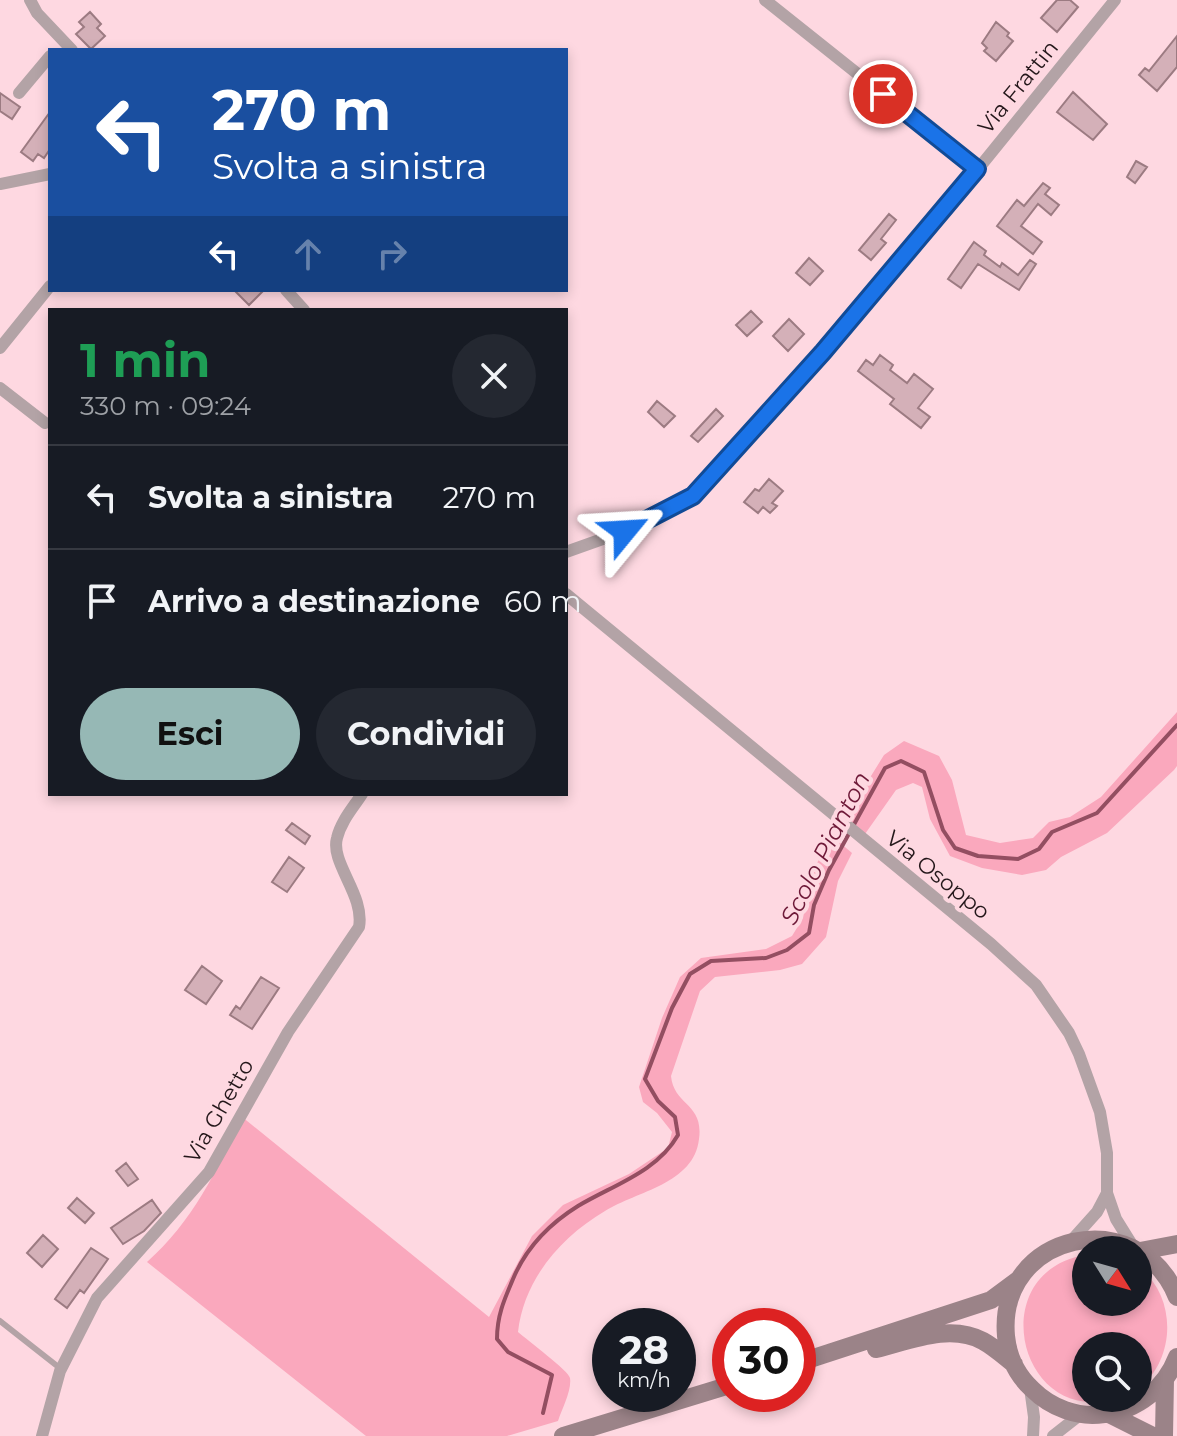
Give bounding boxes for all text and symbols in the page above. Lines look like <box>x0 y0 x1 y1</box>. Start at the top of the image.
street label: Via Frattin <box>972 35 1064 139</box>
pin <box>849 60 917 128</box>
icon: arrive <box>861 72 905 116</box>
text: 270 m <box>212 76 391 144</box>
icon: left <box>80 80 184 184</box>
text: Svolta a sinistra <box>212 144 488 188</box>
icon: left <box>202 232 246 276</box>
icon: ahead <box>286 232 330 276</box>
icon: right <box>370 232 414 276</box>
text: 1 min <box>80 331 210 389</box>
button: close <box>452 334 536 418</box>
text: 330 m · 09:24 <box>80 390 251 422</box>
icon: left <box>80 475 124 519</box>
text: Svolta a sinistra <box>148 479 394 516</box>
text: 270 m <box>442 479 536 516</box>
position arrow <box>583 489 667 573</box>
icon: arrive <box>80 579 124 623</box>
text: Arrivo a destinazione <box>148 583 480 620</box>
text: 60 m <box>504 583 582 620</box>
button: Esci <box>80 688 300 780</box>
button: Condividi <box>316 688 536 780</box>
water label: Scolo Pianton <box>774 767 876 929</box>
street label: Via Osoppo <box>880 825 996 925</box>
street label: Via Ghetto <box>178 1054 260 1168</box>
north arrow <box>1072 1236 1152 1316</box>
map controls <box>1072 1236 1152 1412</box>
speed limit sign: 30 <box>712 1308 816 1412</box>
text: 28 <box>619 1325 669 1374</box>
button: search <box>1072 1332 1152 1412</box>
text: km/h <box>617 1368 671 1392</box>

